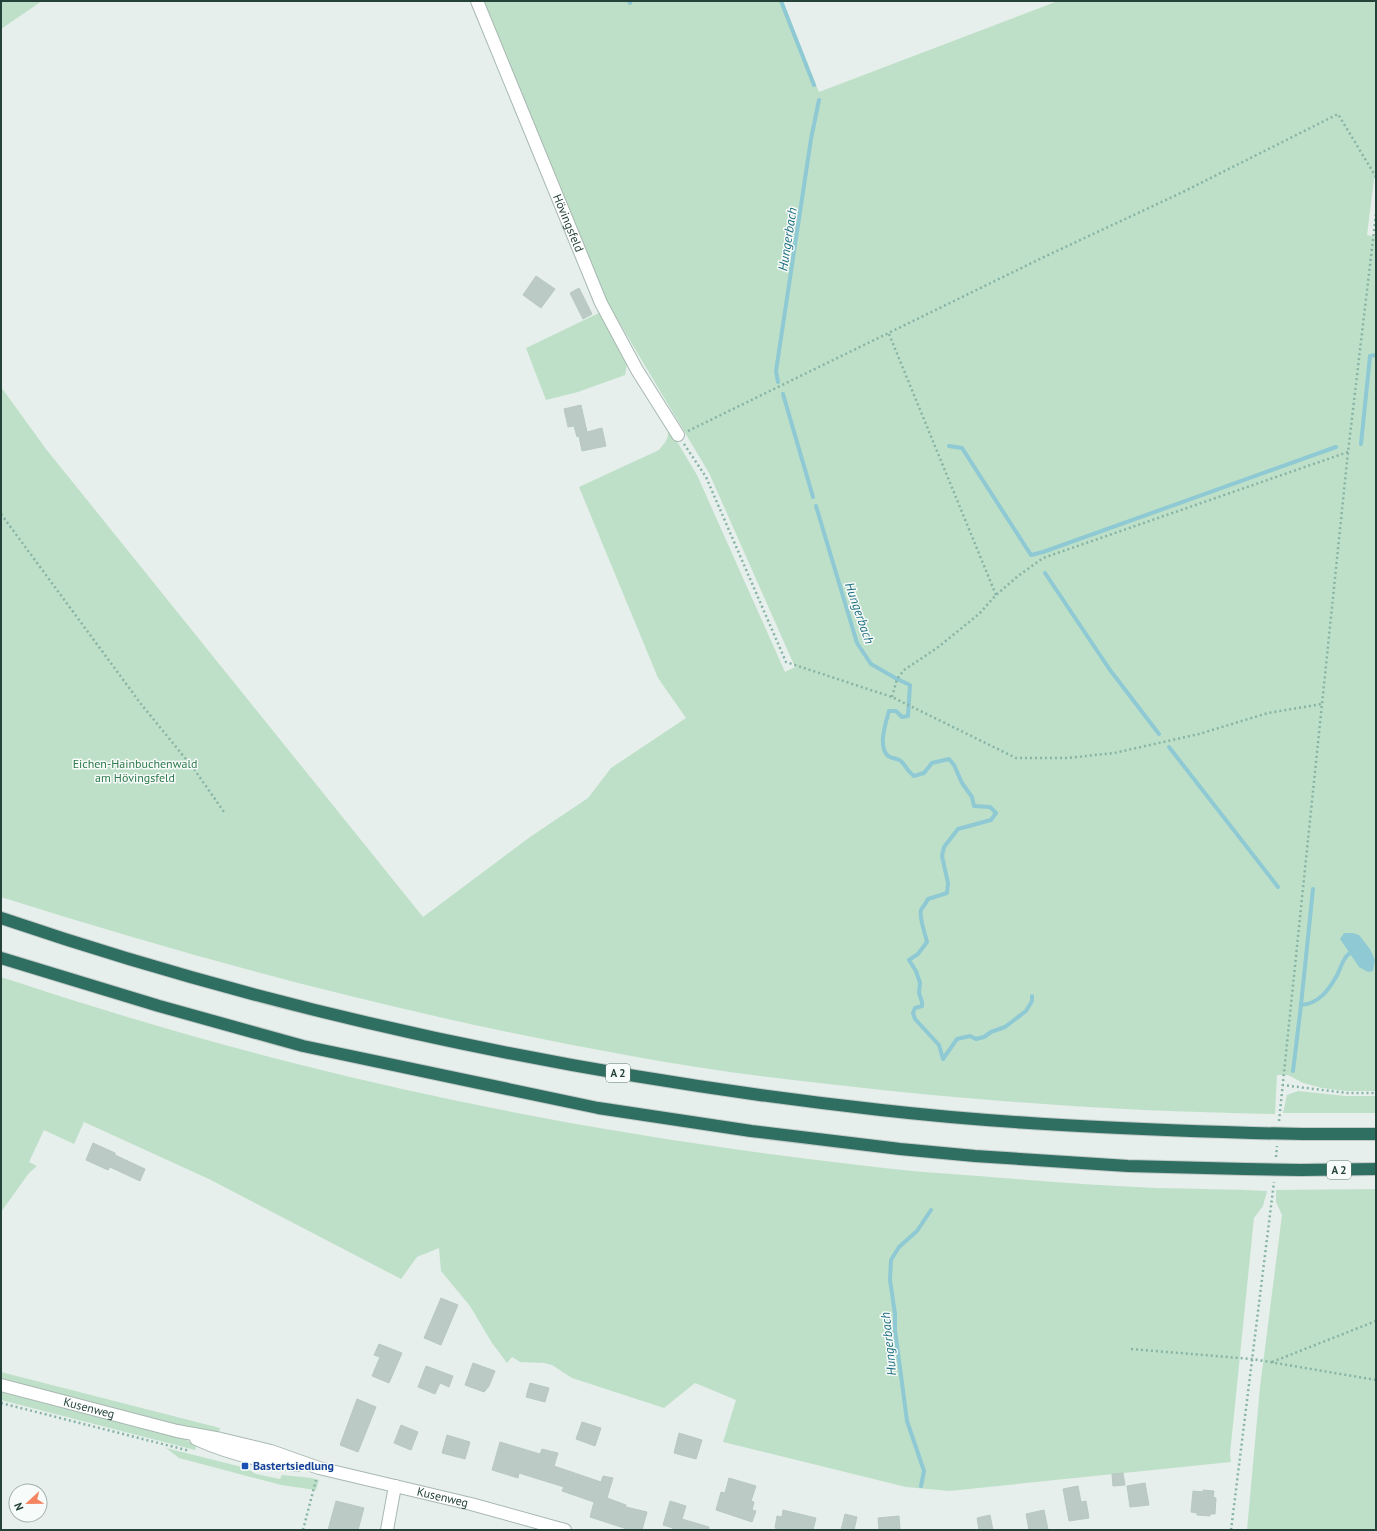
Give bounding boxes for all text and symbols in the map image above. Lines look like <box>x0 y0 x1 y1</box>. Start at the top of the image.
street label: Hövingsfeld <box>550 192 587 254</box>
water label: Hungerbach <box>774 206 801 272</box>
water label: Hungerbach <box>841 580 878 646</box>
park label: Eichen-Hainbuchenwald am Hövingsfeld <box>73 756 197 785</box>
road number: A 2 <box>606 1064 630 1082</box>
road number: A 2 <box>1327 1161 1351 1179</box>
water label: Hungerbach <box>877 1311 900 1377</box>
street label: Kusenweg <box>62 1394 116 1421</box>
place label: Bastertsiedlung <box>253 1458 334 1473</box>
marker: Bastertsiedlung <box>240 1461 250 1471</box>
north arrow <box>8 1483 48 1523</box>
street label: Kusenweg <box>416 1483 470 1510</box>
text: N <box>11 1501 27 1513</box>

